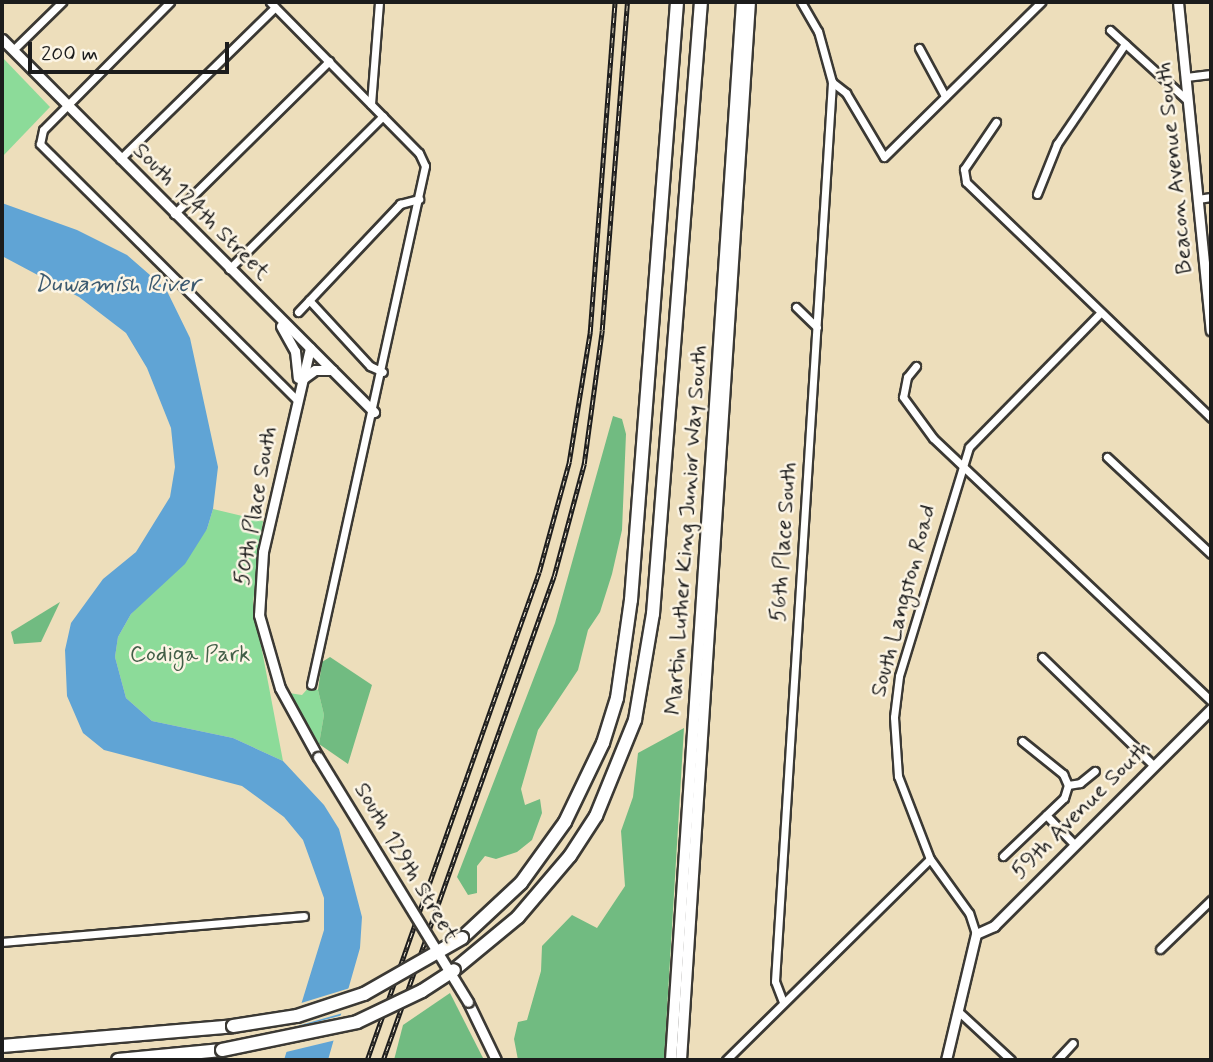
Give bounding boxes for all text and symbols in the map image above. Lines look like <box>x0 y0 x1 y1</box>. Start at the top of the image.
scale bar <box>32 28 233 72</box>
text: 200 m <box>41 40 98 68</box>
street label: Beacon Avenue South <box>1150 63 1200 273</box>
street label: South 124th Street <box>126 137 276 287</box>
water label: Duwamish River <box>34 271 200 299</box>
street label: Martin Luther King Junior Way South <box>660 347 714 713</box>
street label: 50th Place South <box>229 425 283 587</box>
street label: 56th Place South <box>765 462 803 622</box>
street label: South Langston Road <box>865 503 943 699</box>
park label: Codiga Park <box>130 641 250 669</box>
street label: 59th Avenue South <box>1007 736 1155 884</box>
street label: South 129th Street <box>347 778 465 948</box>

